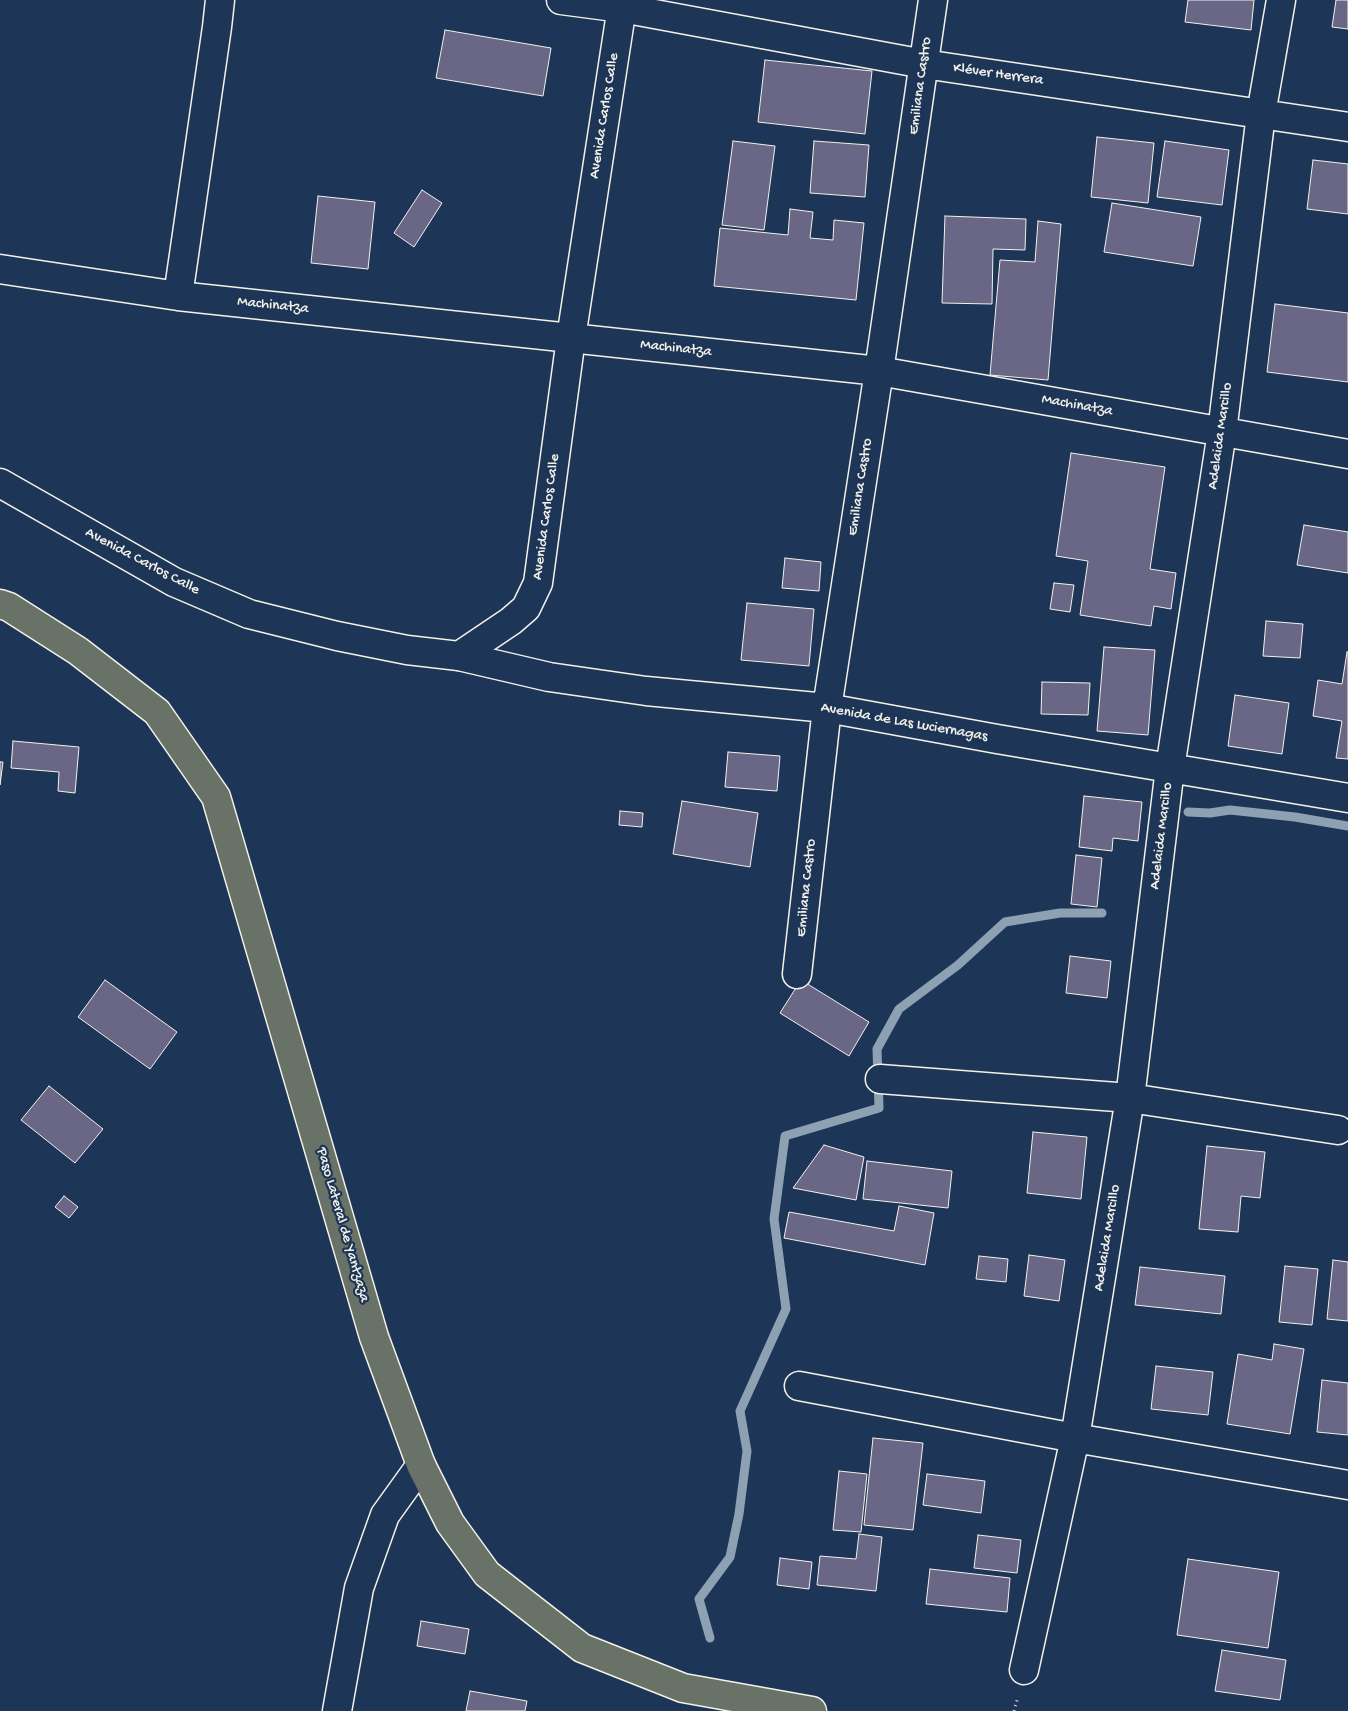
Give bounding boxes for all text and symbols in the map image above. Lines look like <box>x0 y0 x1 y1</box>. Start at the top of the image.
street label: Emiliana Castro <box>905 36 937 136</box>
street label: Avenida Carlos Calle <box>586 52 624 180</box>
street label: Kléver Herrera <box>952 60 1044 90</box>
street label: Machinatza <box>236 293 310 319</box>
street label: Machinatza <box>639 336 713 362</box>
street label: Adelaida Marcillo <box>1205 381 1237 491</box>
street label: Machinatza <box>1040 391 1114 421</box>
street label: Emiliana Castro <box>844 437 878 537</box>
street label: Avenida Carlos Calle <box>529 453 565 581</box>
street label: Avenida Carlos Calle <box>82 524 202 600</box>
street label: Avenida de Las Luciernagas <box>819 699 989 747</box>
street label: Adelaida Marcillo <box>1147 781 1177 891</box>
street label: Emiliana Castro <box>793 838 821 938</box>
street label: Paso Lateral de Yantzaza <box>311 1146 373 1304</box>
street label: Adelaida Marcillo <box>1091 1183 1125 1293</box>

